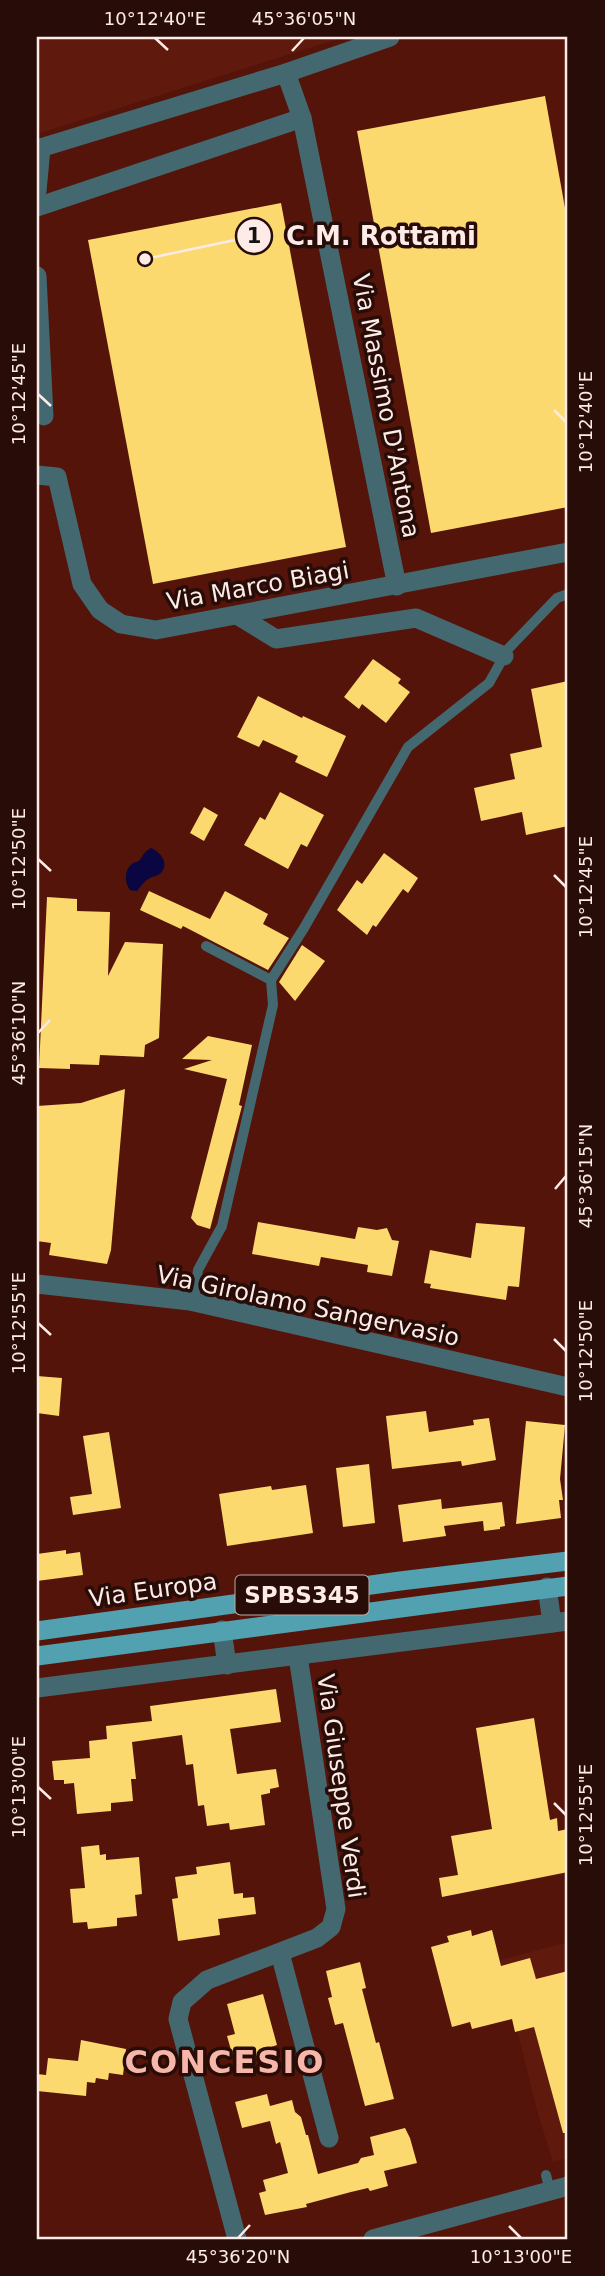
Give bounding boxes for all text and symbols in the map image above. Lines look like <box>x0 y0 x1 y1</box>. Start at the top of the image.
text: 10°12'40"E <box>104 8 206 29</box>
text: 45°36'05"N <box>252 8 356 29</box>
callout: C.M. Rottami <box>237 212 490 259</box>
text: C.M. Rottami <box>286 221 476 251</box>
text: 1 <box>247 224 261 248</box>
street label: Via Massimo D'Antona <box>347 272 425 540</box>
text: 10°12'45"E <box>8 343 29 445</box>
text: 10°12'40"E <box>575 371 596 473</box>
street label: Via Marco Biagi <box>165 556 351 616</box>
text: 10°12'50"E <box>8 808 29 910</box>
text: 10°12'45"E <box>575 836 596 938</box>
text: 45°36'10"N <box>8 981 29 1085</box>
text: 45°36'15"N <box>575 1124 596 1228</box>
street label: Via Girolamo Sangervasio <box>154 1260 462 1352</box>
text: 10°12'55"E <box>8 1272 29 1374</box>
text: 10°12'50"E <box>575 1300 596 1402</box>
street label: Via Europa <box>87 1567 219 1613</box>
road number: SPBS345 <box>236 1576 368 1614</box>
street label: Via Giuseppe Verdi <box>311 1672 371 1900</box>
text: 10°13'00"E <box>8 1736 29 1838</box>
text: 10°12'55"E <box>575 1764 596 1866</box>
district label: CONCESIO <box>125 2043 325 2081</box>
text: 45°36'20"N <box>186 2246 290 2267</box>
text: 10°13'00"E <box>470 2246 572 2267</box>

